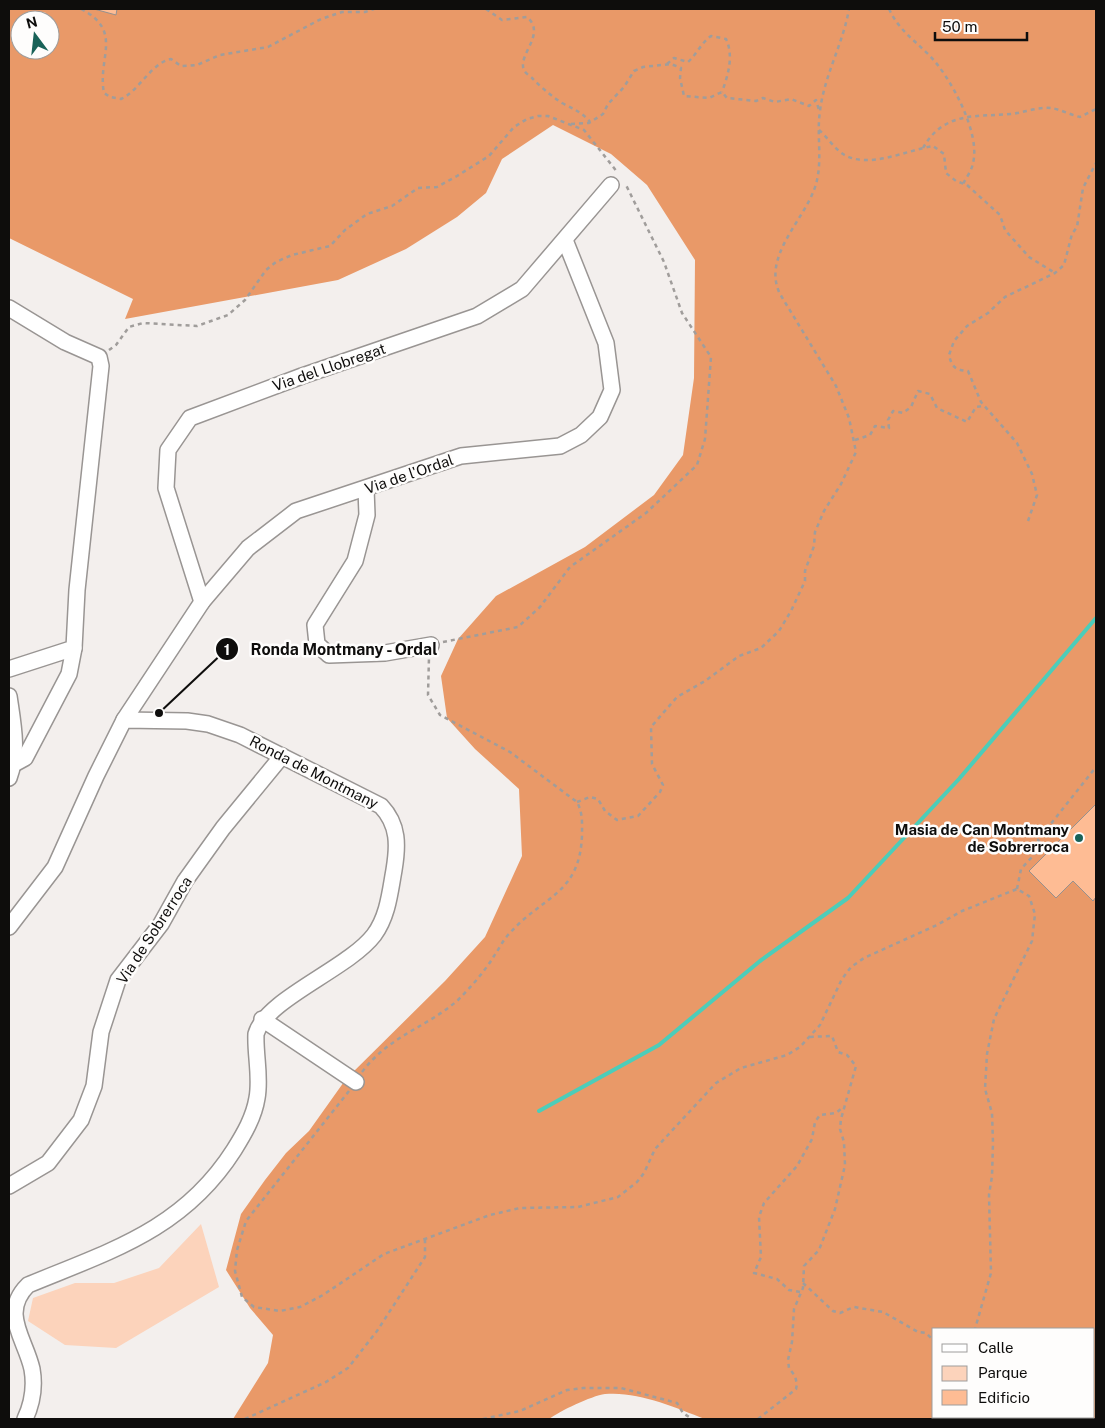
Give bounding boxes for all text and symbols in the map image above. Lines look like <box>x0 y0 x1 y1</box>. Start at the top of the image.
north arrow <box>10 10 60 60</box>
scale bar <box>935 10 1028 42</box>
text: N <box>24 13 39 32</box>
text: 50 m <box>942 18 977 35</box>
street label: Via del Llobregat <box>270 340 388 394</box>
street label: Via de l'Ordal <box>362 451 456 497</box>
callout: Ronda Montmany - Ordal <box>215 634 449 665</box>
text: Ronda Montmany - Ordal <box>251 640 437 659</box>
text: 1 <box>224 641 230 658</box>
street label: Ronda de Montmany <box>247 732 381 812</box>
place label: Masia de Can Montmany de Sobrerroca <box>895 821 1070 855</box>
marker: Masia de Can Montmany de Sobrerroca <box>1073 832 1085 844</box>
street label: Via de Sobrerroca <box>113 873 195 987</box>
legend <box>932 1328 1095 1418</box>
text: Calle <box>978 1339 1014 1356</box>
text: Parque <box>978 1364 1028 1381</box>
text: Edificio <box>978 1389 1030 1406</box>

